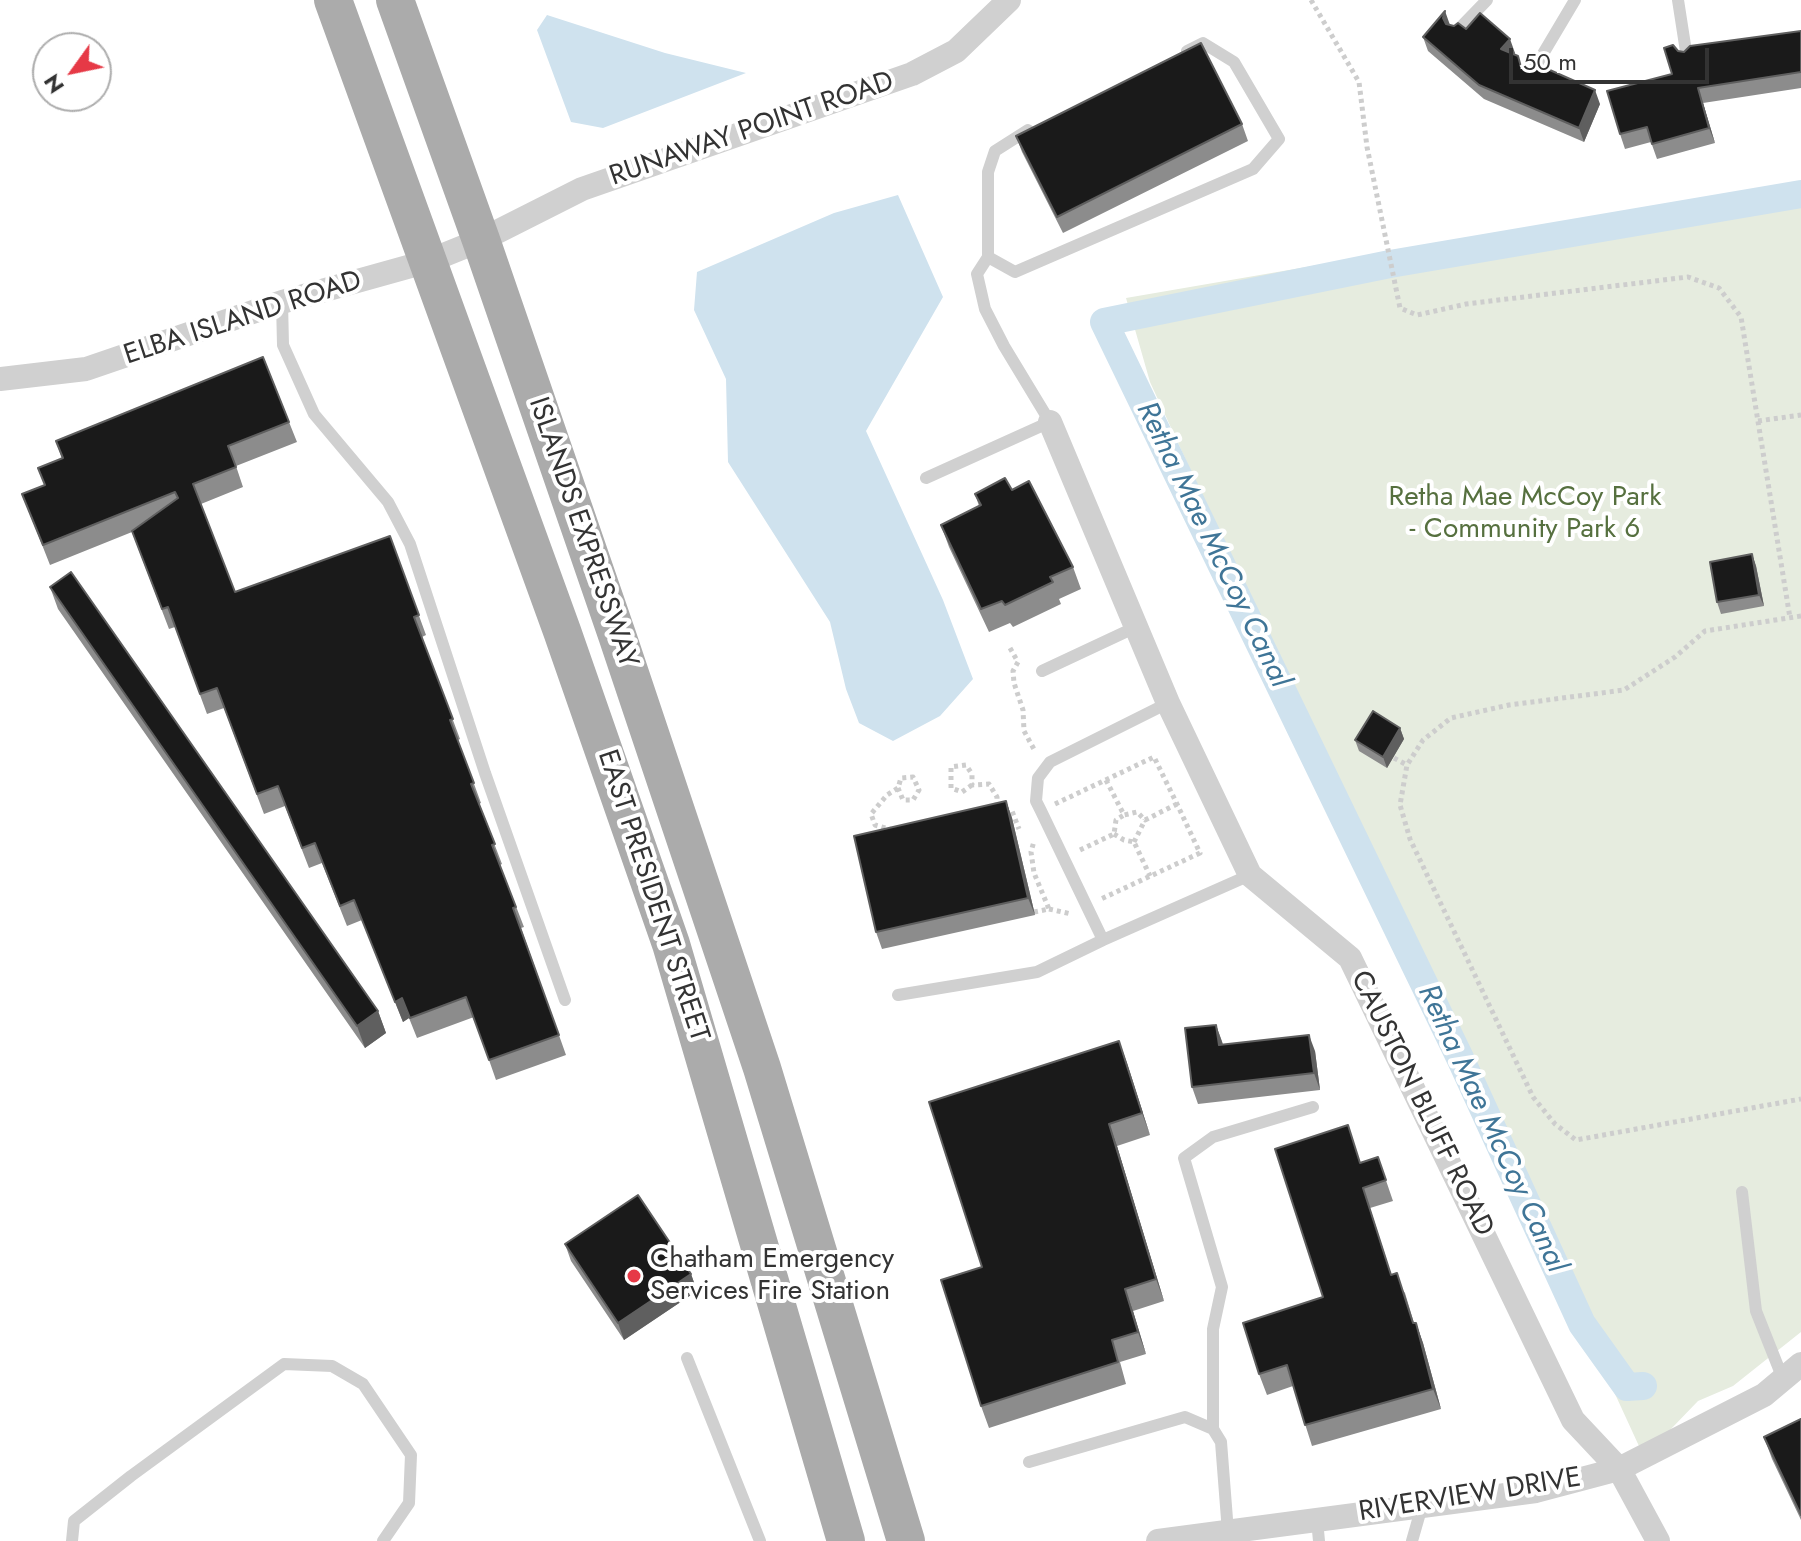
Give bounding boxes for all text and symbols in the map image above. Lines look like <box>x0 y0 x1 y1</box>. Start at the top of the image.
north arrow <box>32 32 112 112</box>
scale bar <box>1513 32 1713 82</box>
text: 50 m <box>1523 44 1577 79</box>
street label: RUNAWAY POINT ROAD <box>606 66 898 194</box>
text: N <box>35 68 72 100</box>
street label: ELBA ISLAND ROAD <box>120 265 366 373</box>
street label: ISLANDS EXPRESSWAY <box>520 393 644 673</box>
water label: Retha Mae McCoy Canal <box>1127 396 1297 694</box>
park label: Retha Mae McCoy Park - Community Park 6 <box>1388 481 1662 547</box>
street label: EAST PRESIDENT STREET <box>589 746 715 1046</box>
street label: CAUSTON BLUFF ROAD <box>1342 966 1500 1242</box>
water label: Retha Mae McCoy Canal <box>1409 979 1573 1279</box>
place label: Chatham Emergency Services Fire Station <box>650 1243 894 1309</box>
marker: Chatham Emergency Services Fire Station <box>625 1267 643 1285</box>
street label: RIVERVIEW DRIVE <box>1357 1462 1583 1530</box>

